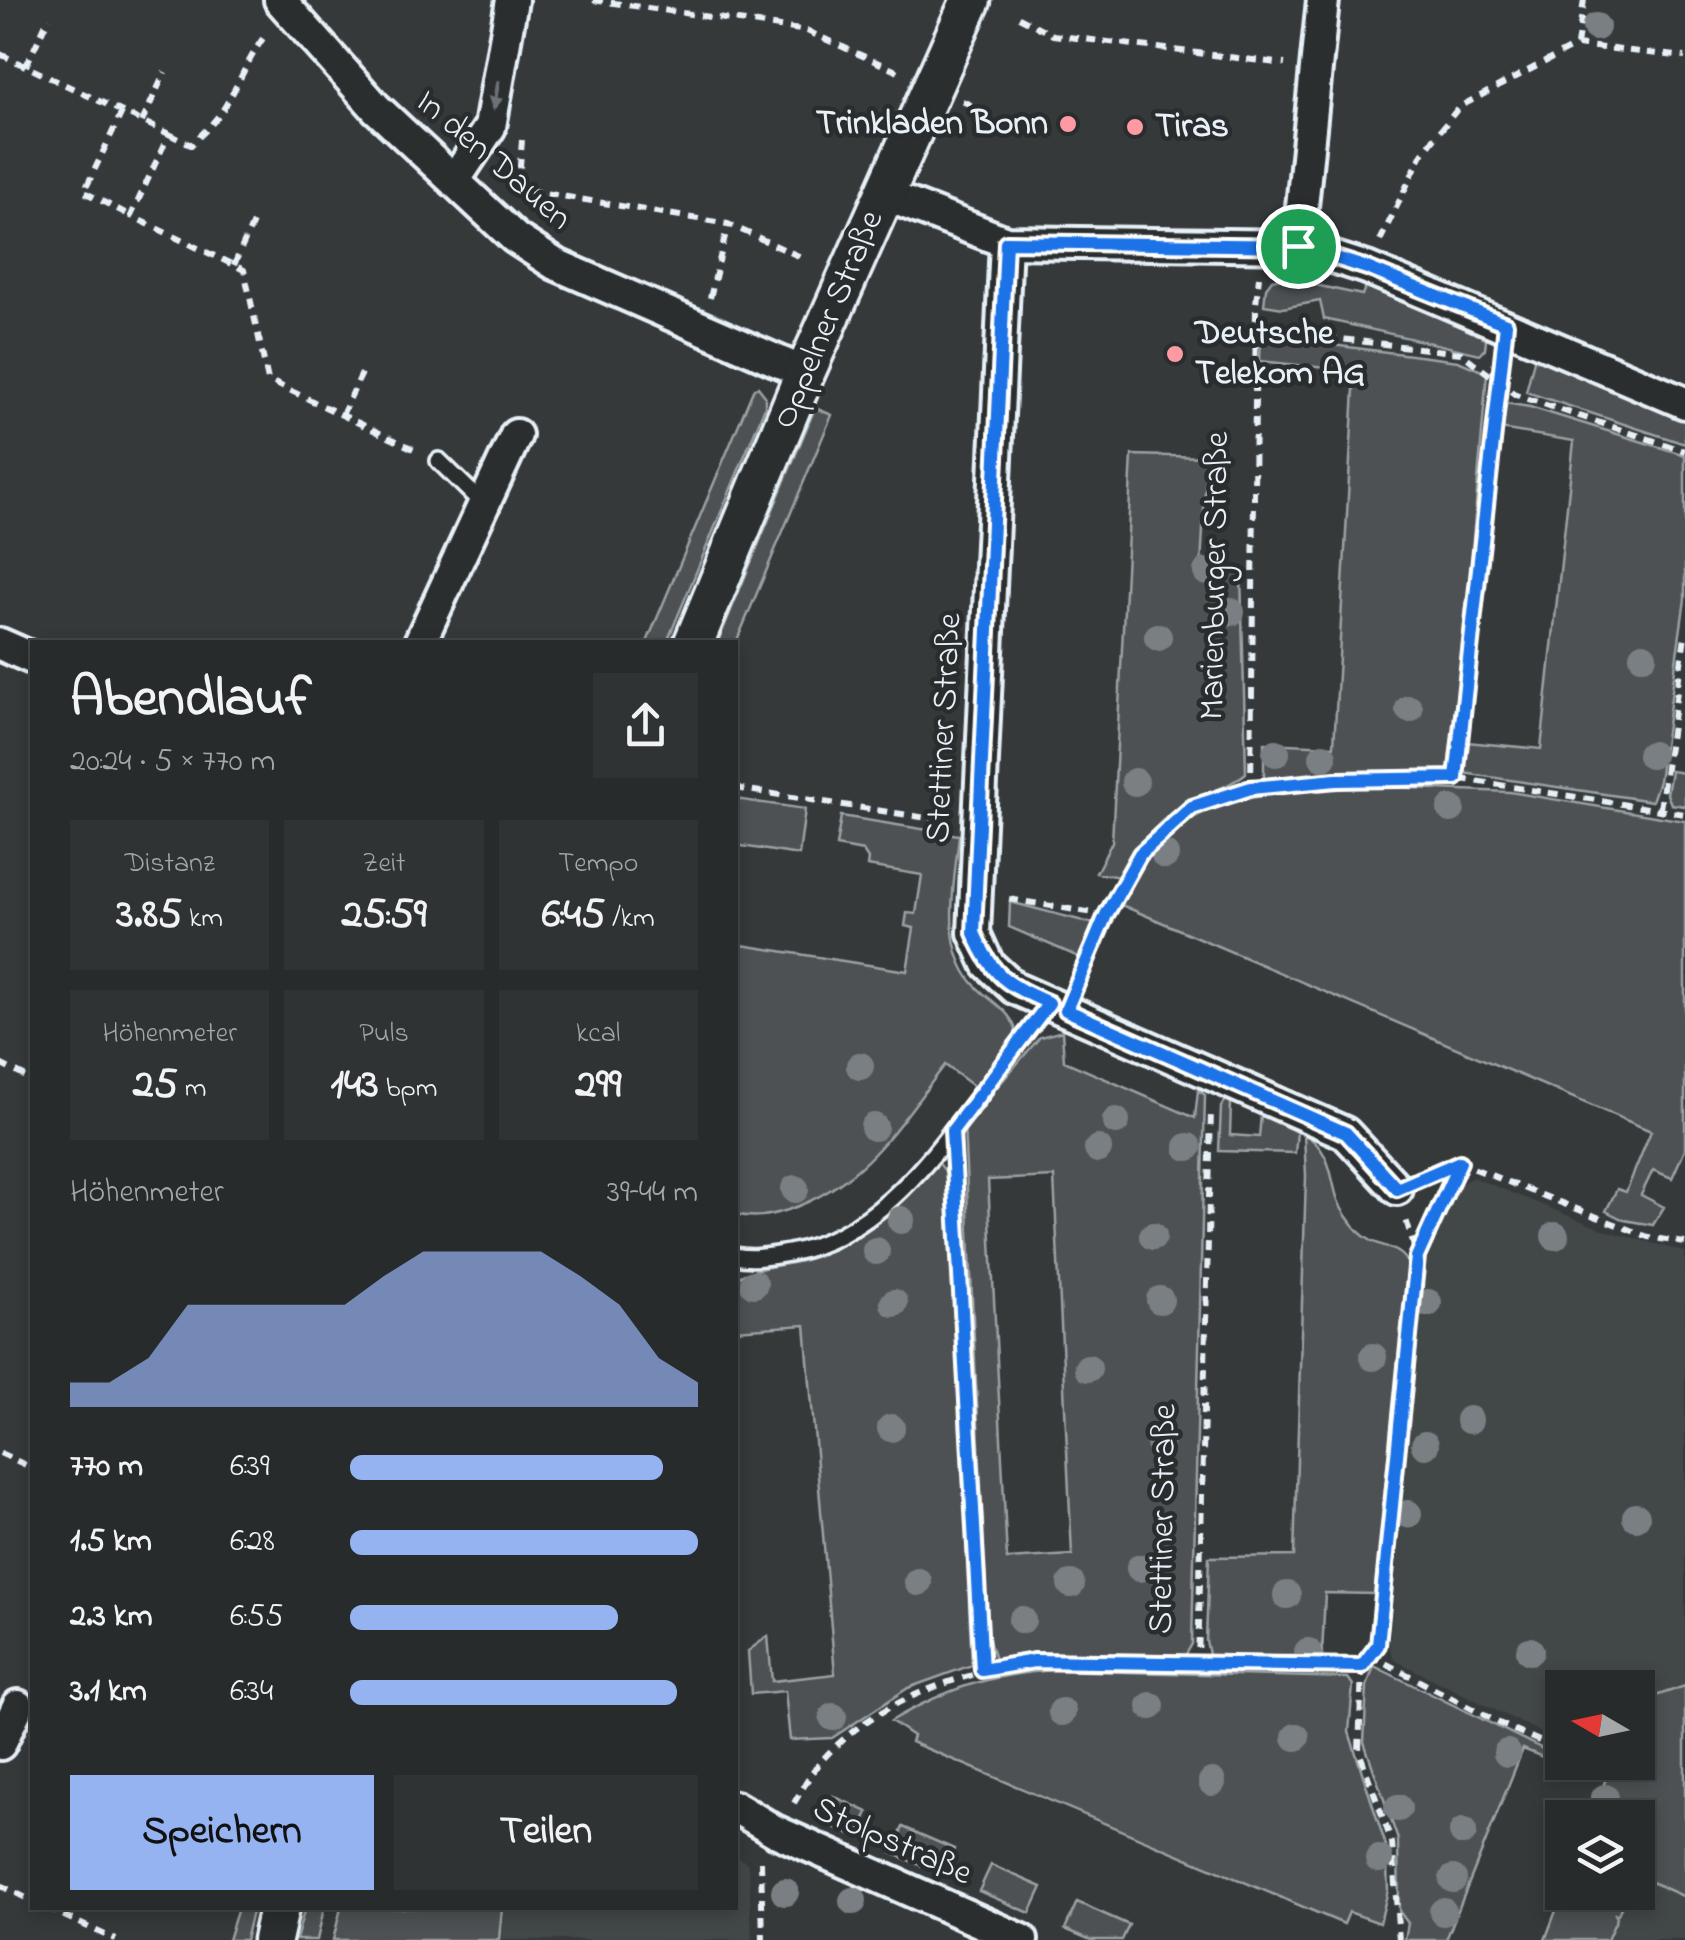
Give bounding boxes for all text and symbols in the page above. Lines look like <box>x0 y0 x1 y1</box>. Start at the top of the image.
street label: In den Dauen <box>403 78 583 244</box>
one-way arrow <box>488 80 503 112</box>
place label: Trinkladen Bonn <box>816 99 1048 150</box>
place label: Tiras <box>1155 102 1229 153</box>
marker: Trinkladen Bonn <box>1057 113 1079 135</box>
marker: Tiras <box>1124 116 1146 138</box>
street label: Oppelner Straße <box>760 202 898 437</box>
pin <box>1256 204 1341 289</box>
icon: arrive <box>1271 219 1326 274</box>
place label: Deutsche Telekom AG <box>1193 309 1365 400</box>
marker: Deutsche Telekom AG <box>1164 343 1186 365</box>
street label: Marienburger Straße <box>1188 431 1244 721</box>
street label: Stettiner Straße <box>914 611 977 844</box>
text: Abendlauf <box>70 661 311 741</box>
button: share <box>593 673 698 778</box>
text: 20:24 · 5 × 770 m <box>70 739 275 786</box>
text: Distanz <box>125 844 215 885</box>
text: Zeit <box>363 844 405 885</box>
text: Tempo <box>558 844 638 885</box>
text: 3.85 <box>116 885 182 946</box>
text: 25:59 <box>341 885 427 946</box>
text: 6:45 <box>542 885 605 946</box>
text: km <box>182 899 223 940</box>
text: /km <box>605 899 655 940</box>
text: Höhenmeter <box>102 1014 237 1055</box>
text: Puls <box>359 1014 409 1055</box>
text: kcal <box>576 1014 621 1055</box>
text: 25 <box>133 1055 178 1116</box>
text: 143 <box>331 1055 379 1116</box>
text: 299 <box>575 1055 621 1116</box>
text: m <box>178 1069 206 1110</box>
text: bpm <box>379 1069 437 1110</box>
text: Höhenmeter <box>70 1170 224 1217</box>
text: 39–44 m <box>607 1170 698 1217</box>
street label: Stettiner Straße <box>1136 1403 1192 1635</box>
text: 770 m <box>70 1444 143 1491</box>
text: 6:39 <box>230 1444 270 1491</box>
text: 1.5 km <box>70 1519 152 1566</box>
text: 6:28 <box>230 1519 275 1566</box>
text: 2.3 km <box>70 1594 153 1641</box>
text: 6:55 <box>230 1594 283 1641</box>
text: 3.1 km <box>70 1669 147 1716</box>
text: 6:34 <box>230 1669 273 1716</box>
north arrow <box>1545 1670 1655 1780</box>
map controls <box>1545 1670 1655 1910</box>
button: Speichern <box>70 1775 374 1890</box>
button: Teilen <box>394 1775 698 1890</box>
street label: Stolpstraße <box>804 1784 980 1900</box>
button: layers <box>1545 1800 1655 1910</box>

